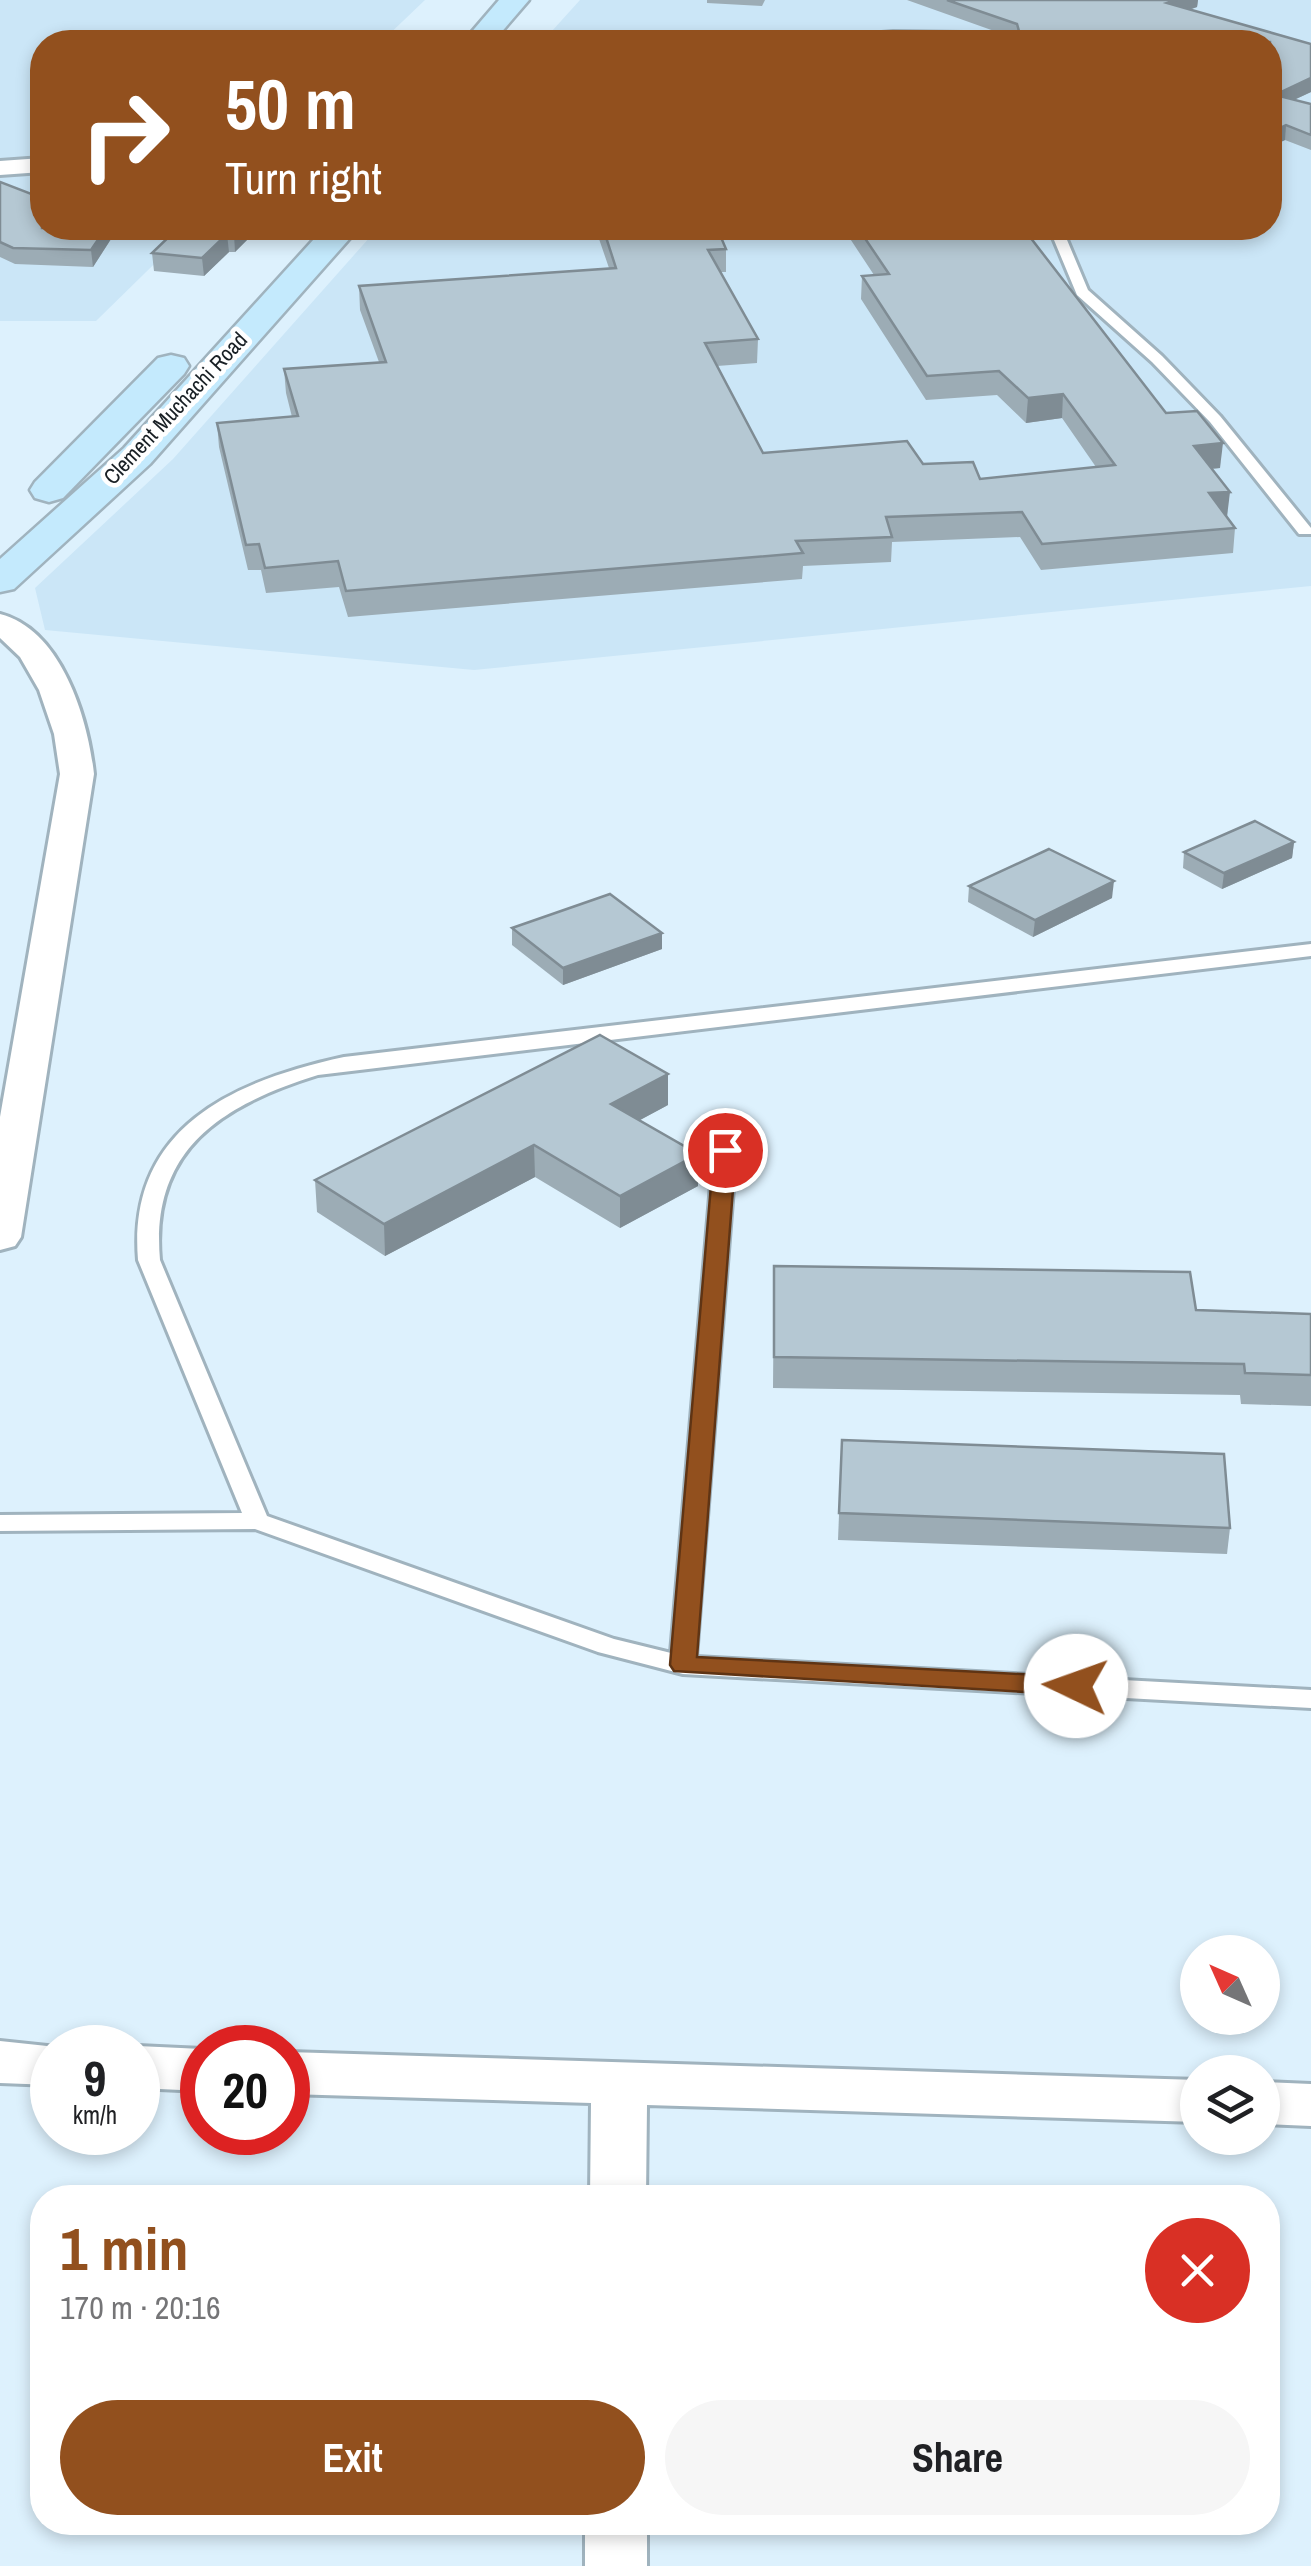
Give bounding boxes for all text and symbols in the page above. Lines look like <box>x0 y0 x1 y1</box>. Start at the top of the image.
text: 50 m <box>225 57 356 151</box>
icon: right <box>60 70 190 200</box>
text: Turn right <box>225 147 382 208</box>
street label: Clement Muchachi Road <box>96 325 254 491</box>
pin <box>683 1108 768 1193</box>
icon: arrive <box>698 1123 753 1178</box>
position arrow <box>1024 1634 1128 1738</box>
north arrow <box>1180 1935 1280 2035</box>
map controls <box>1180 1935 1280 2155</box>
speed limit sign: 20 <box>180 2025 310 2155</box>
text: 9 <box>84 2044 106 2112</box>
button: layers <box>1180 2055 1280 2155</box>
text: km/h <box>73 2098 117 2132</box>
text: 1 min <box>60 2208 189 2289</box>
button: close <box>1145 2218 1250 2323</box>
text: 170 m · 20:16 <box>60 2286 220 2329</box>
button: Exit <box>60 2400 645 2515</box>
button: Share <box>665 2400 1250 2515</box>

